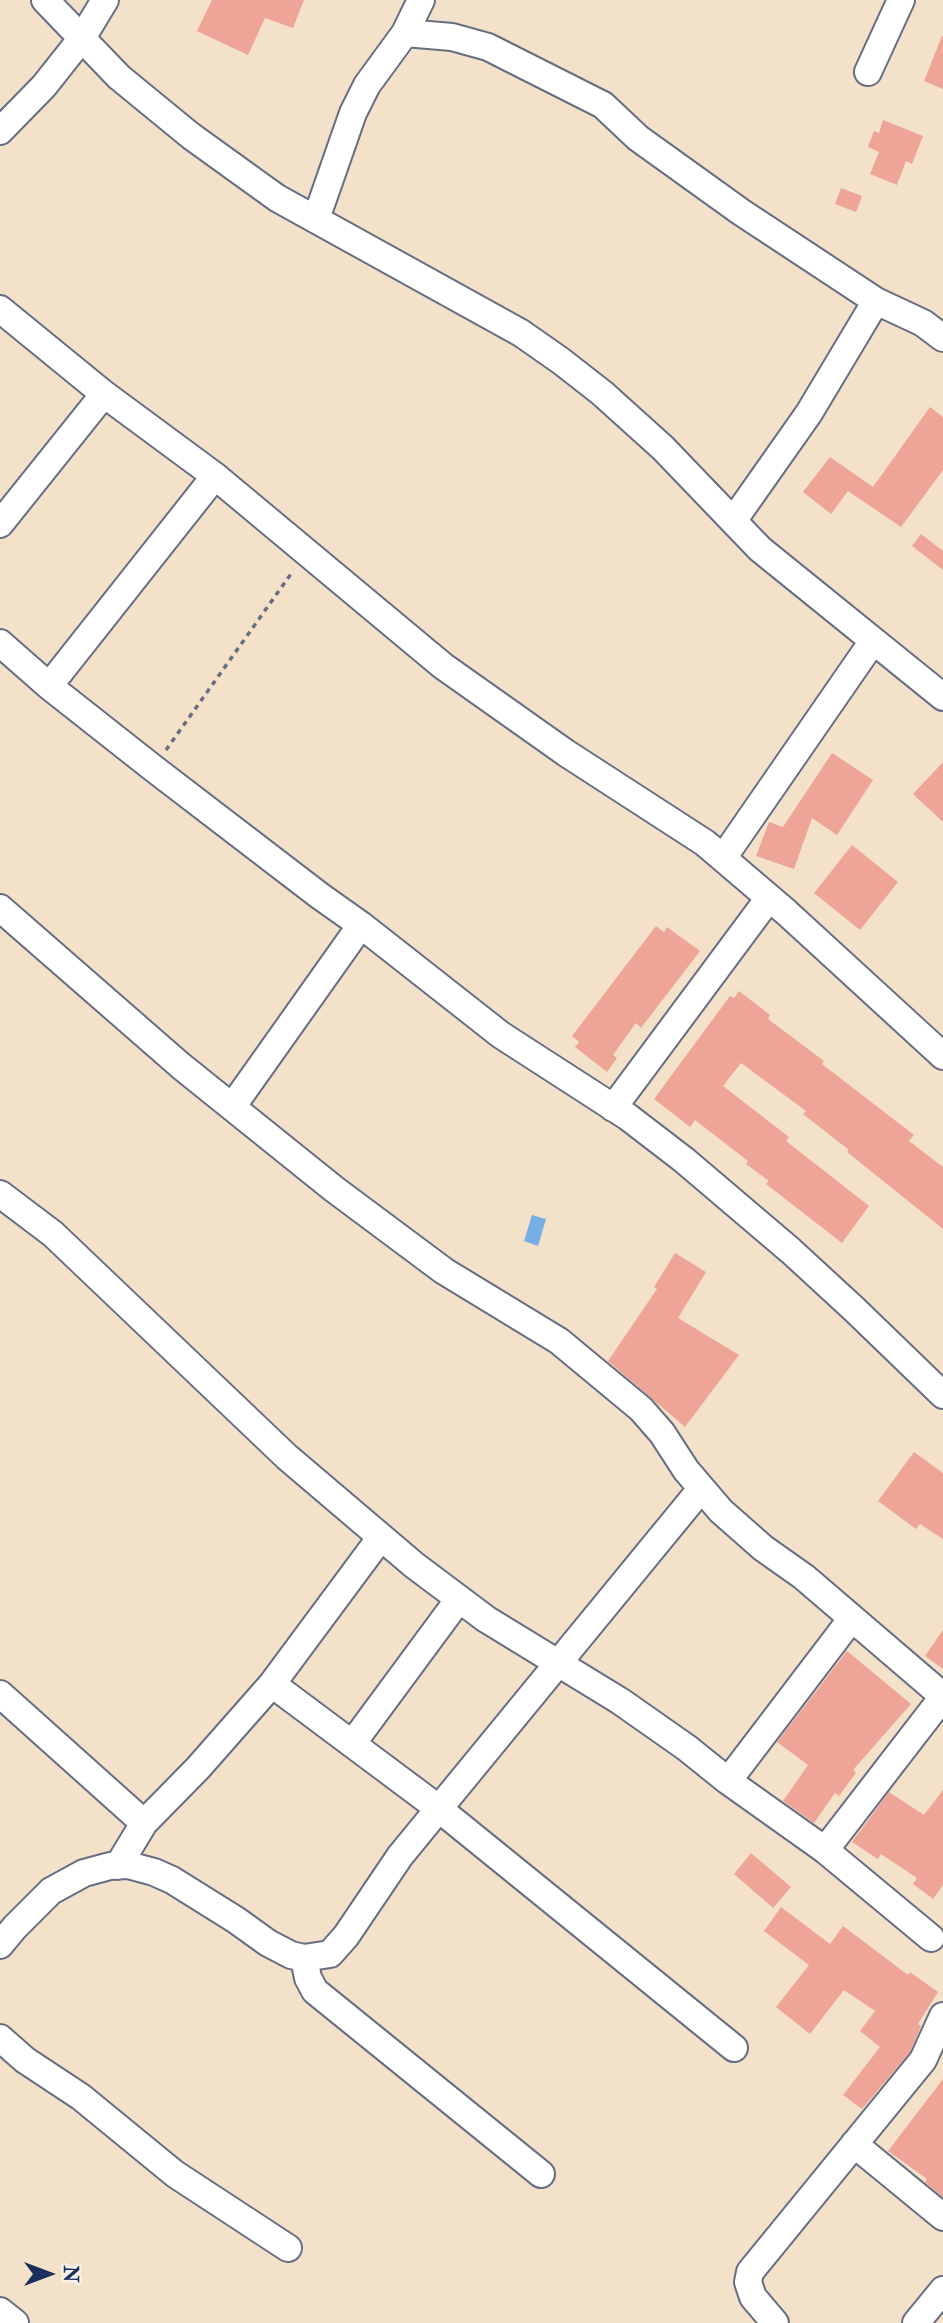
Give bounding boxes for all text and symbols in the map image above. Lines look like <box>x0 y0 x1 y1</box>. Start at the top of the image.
north arrow <box>14 2239 84 2309</box>
text: N <box>58 2265 82 2283</box>

